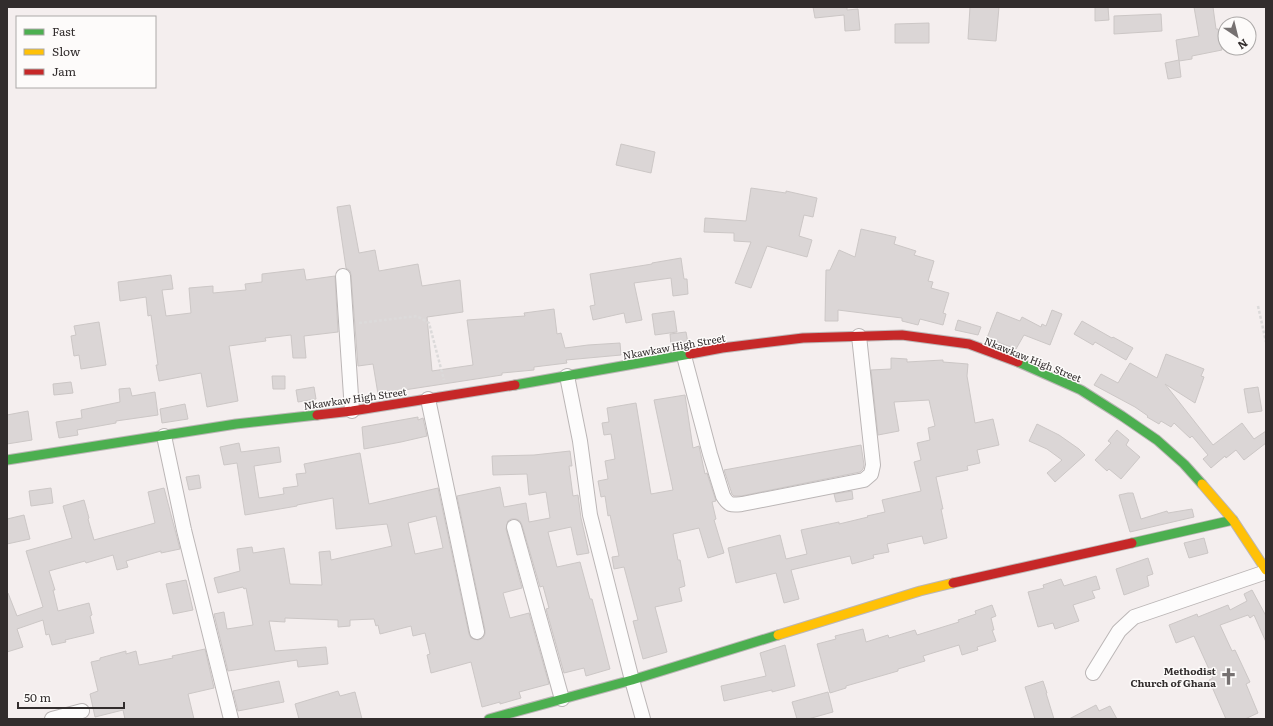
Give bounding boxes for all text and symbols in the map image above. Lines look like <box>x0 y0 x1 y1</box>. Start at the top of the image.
legend <box>16 16 156 88</box>
north arrow <box>1217 16 1257 56</box>
text: Fast <box>52 22 76 40</box>
text: N <box>1235 36 1252 54</box>
text: Slow <box>52 42 81 60</box>
text: Jam <box>52 62 77 80</box>
street label: Nkawkaw High Street <box>622 330 726 362</box>
street label: Nkawkaw High Street <box>982 333 1084 385</box>
street label: Nkawkaw High Street <box>303 383 407 413</box>
place label: Methodist Church of Ghana <box>1130 663 1217 690</box>
church icon: Methodist Church of Ghana <box>1219 666 1239 686</box>
scale bar <box>18 684 124 710</box>
text: 50 m <box>24 688 51 706</box>

